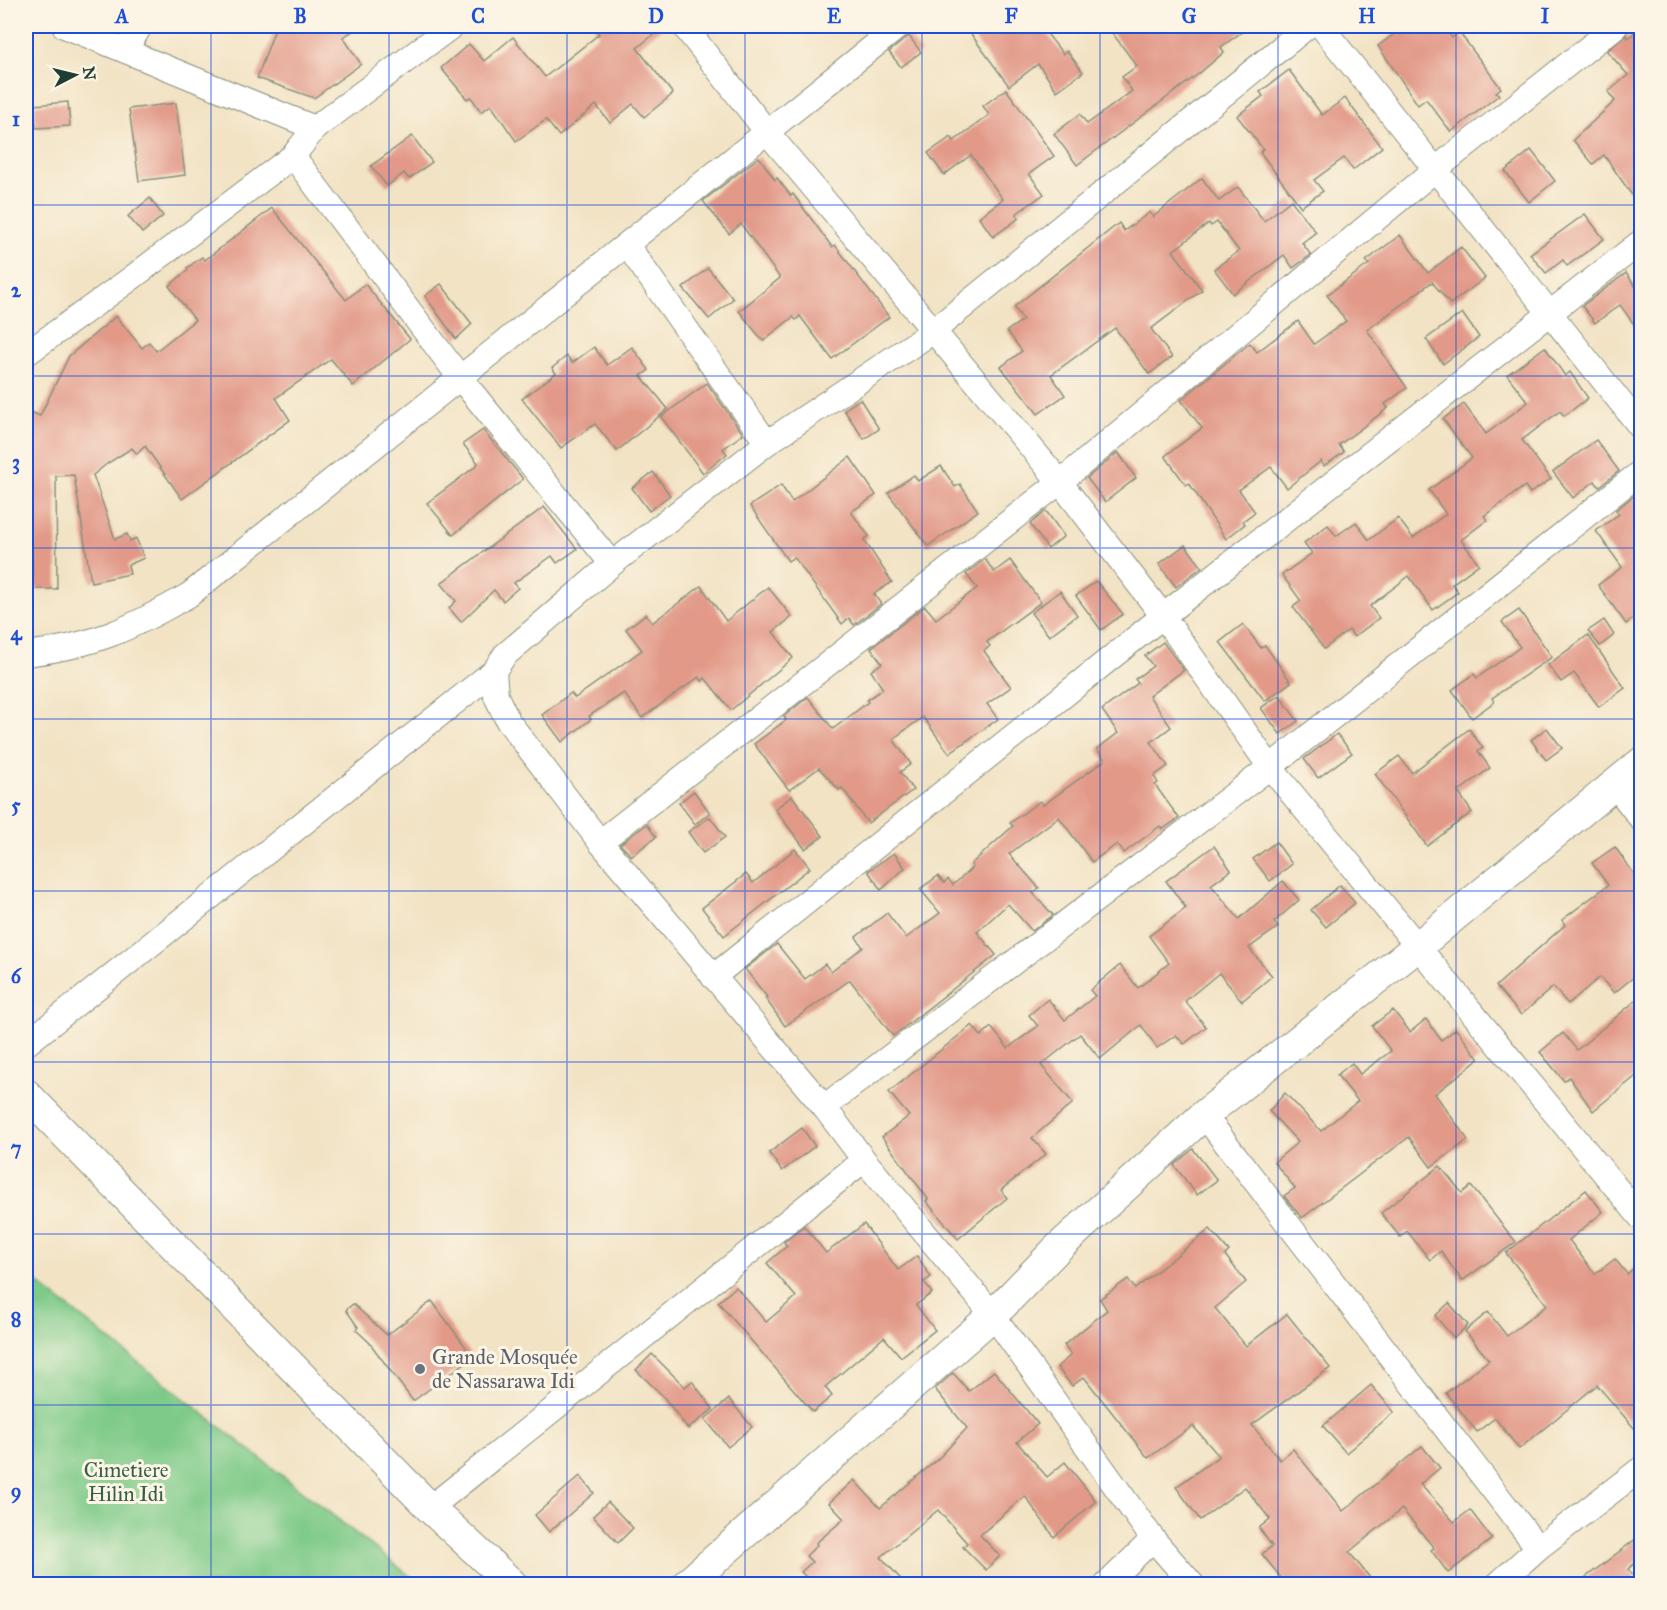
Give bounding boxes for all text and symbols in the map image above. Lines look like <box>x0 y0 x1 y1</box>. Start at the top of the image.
text: A <box>113 4 129 28</box>
text: B <box>293 4 307 28</box>
text: C <box>471 4 485 28</box>
text: D <box>648 4 664 28</box>
text: E <box>827 4 842 28</box>
text: F <box>1004 4 1018 28</box>
text: G <box>1182 4 1197 28</box>
text: H <box>1358 4 1376 28</box>
text: I <box>1541 4 1550 28</box>
north arrow <box>45 45 105 105</box>
text: N <box>79 65 100 82</box>
text: 1 <box>12 107 20 131</box>
text: 2 <box>11 278 22 302</box>
text: 3 <box>12 450 20 475</box>
text: 4 <box>10 621 22 646</box>
text: 5 <box>11 793 21 817</box>
text: 6 <box>11 964 23 988</box>
text: 7 <box>11 1136 22 1160</box>
text: 8 <box>11 1307 21 1331</box>
place label: Grande Mosquée de Nassarawa Idi <box>432 1344 578 1394</box>
marker: Grande Mosquée de Nassarawa Idi <box>413 1362 427 1376</box>
park label: Cimetiere Hilin Idi <box>84 1457 169 1507</box>
text: 9 <box>11 1479 21 1504</box>

